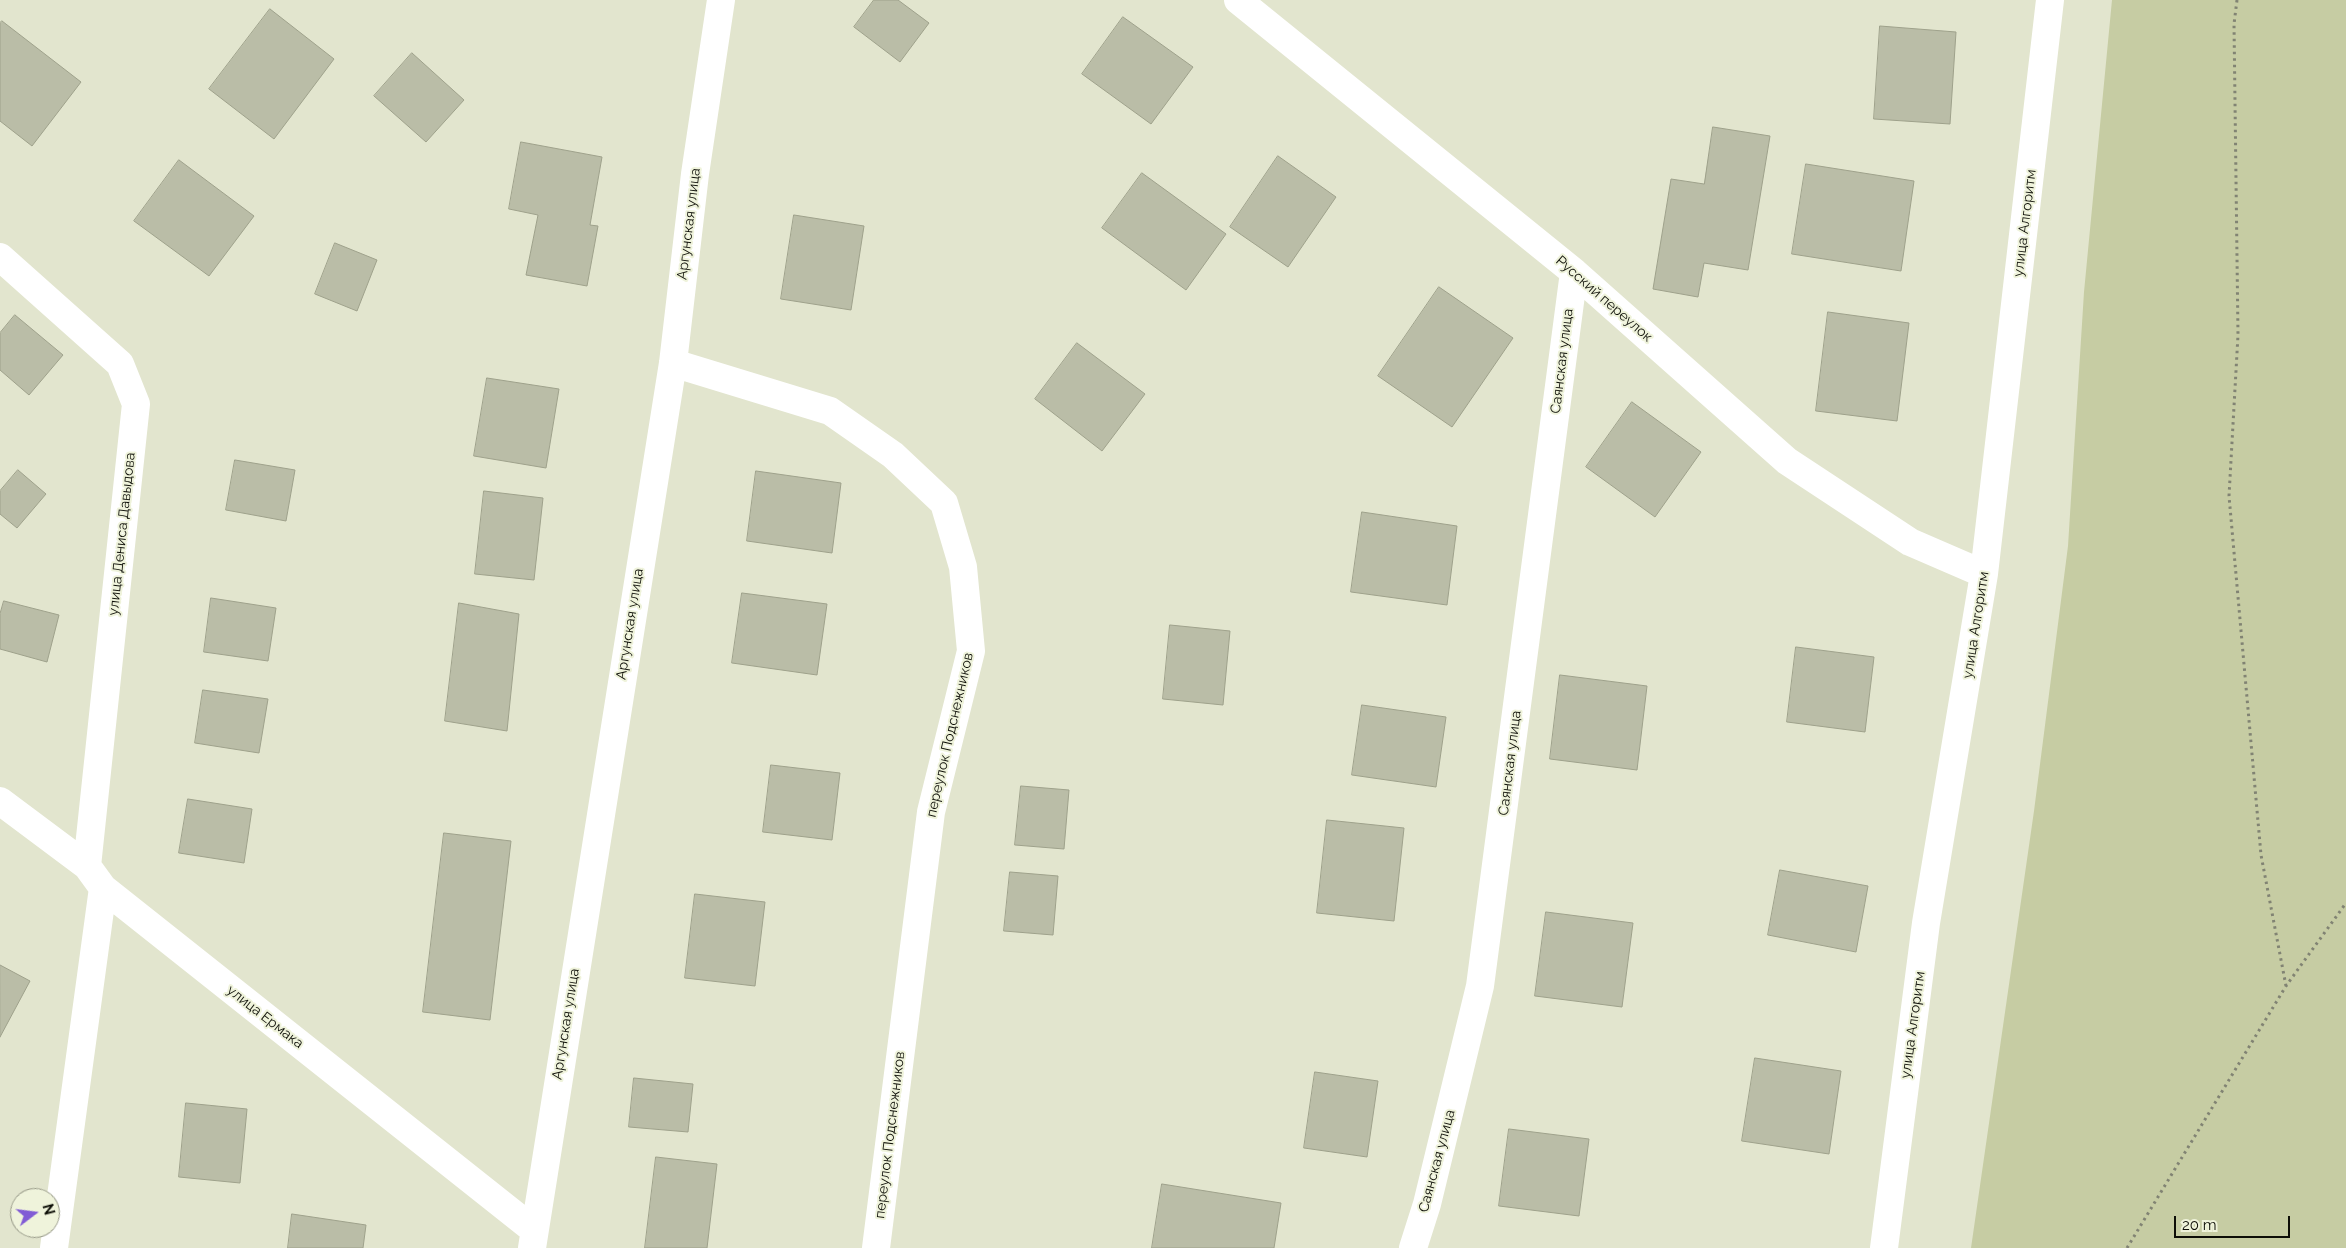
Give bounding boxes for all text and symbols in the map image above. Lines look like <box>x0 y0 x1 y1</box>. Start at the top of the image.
street label: Аргунская улица <box>674 167 704 281</box>
street label: улица Алгоритм <box>2010 168 2040 278</box>
street label: Русский переулок <box>1552 252 1656 346</box>
street label: Саянская улица <box>1547 308 1577 414</box>
street label: улица Дениса Давыдова <box>105 452 139 616</box>
street label: Аргунская улица <box>613 567 647 681</box>
street label: улица Алгоритм <box>1959 570 1993 680</box>
street label: переулок Подснежников <box>923 651 977 819</box>
street label: Саянская улица <box>1495 710 1525 816</box>
street label: Аргунская улица <box>549 967 583 1081</box>
street label: улица Алгоритм <box>1897 970 1929 1080</box>
street label: улица Ермака <box>223 982 307 1052</box>
street label: переулок Подснежников <box>871 1050 909 1220</box>
street label: Саянская улица <box>1415 1108 1459 1214</box>
north arrow <box>10 1188 60 1238</box>
text: N <box>39 1202 58 1217</box>
scale bar <box>2176 1206 2292 1238</box>
text: 20 m <box>2182 1216 2217 1234</box>

